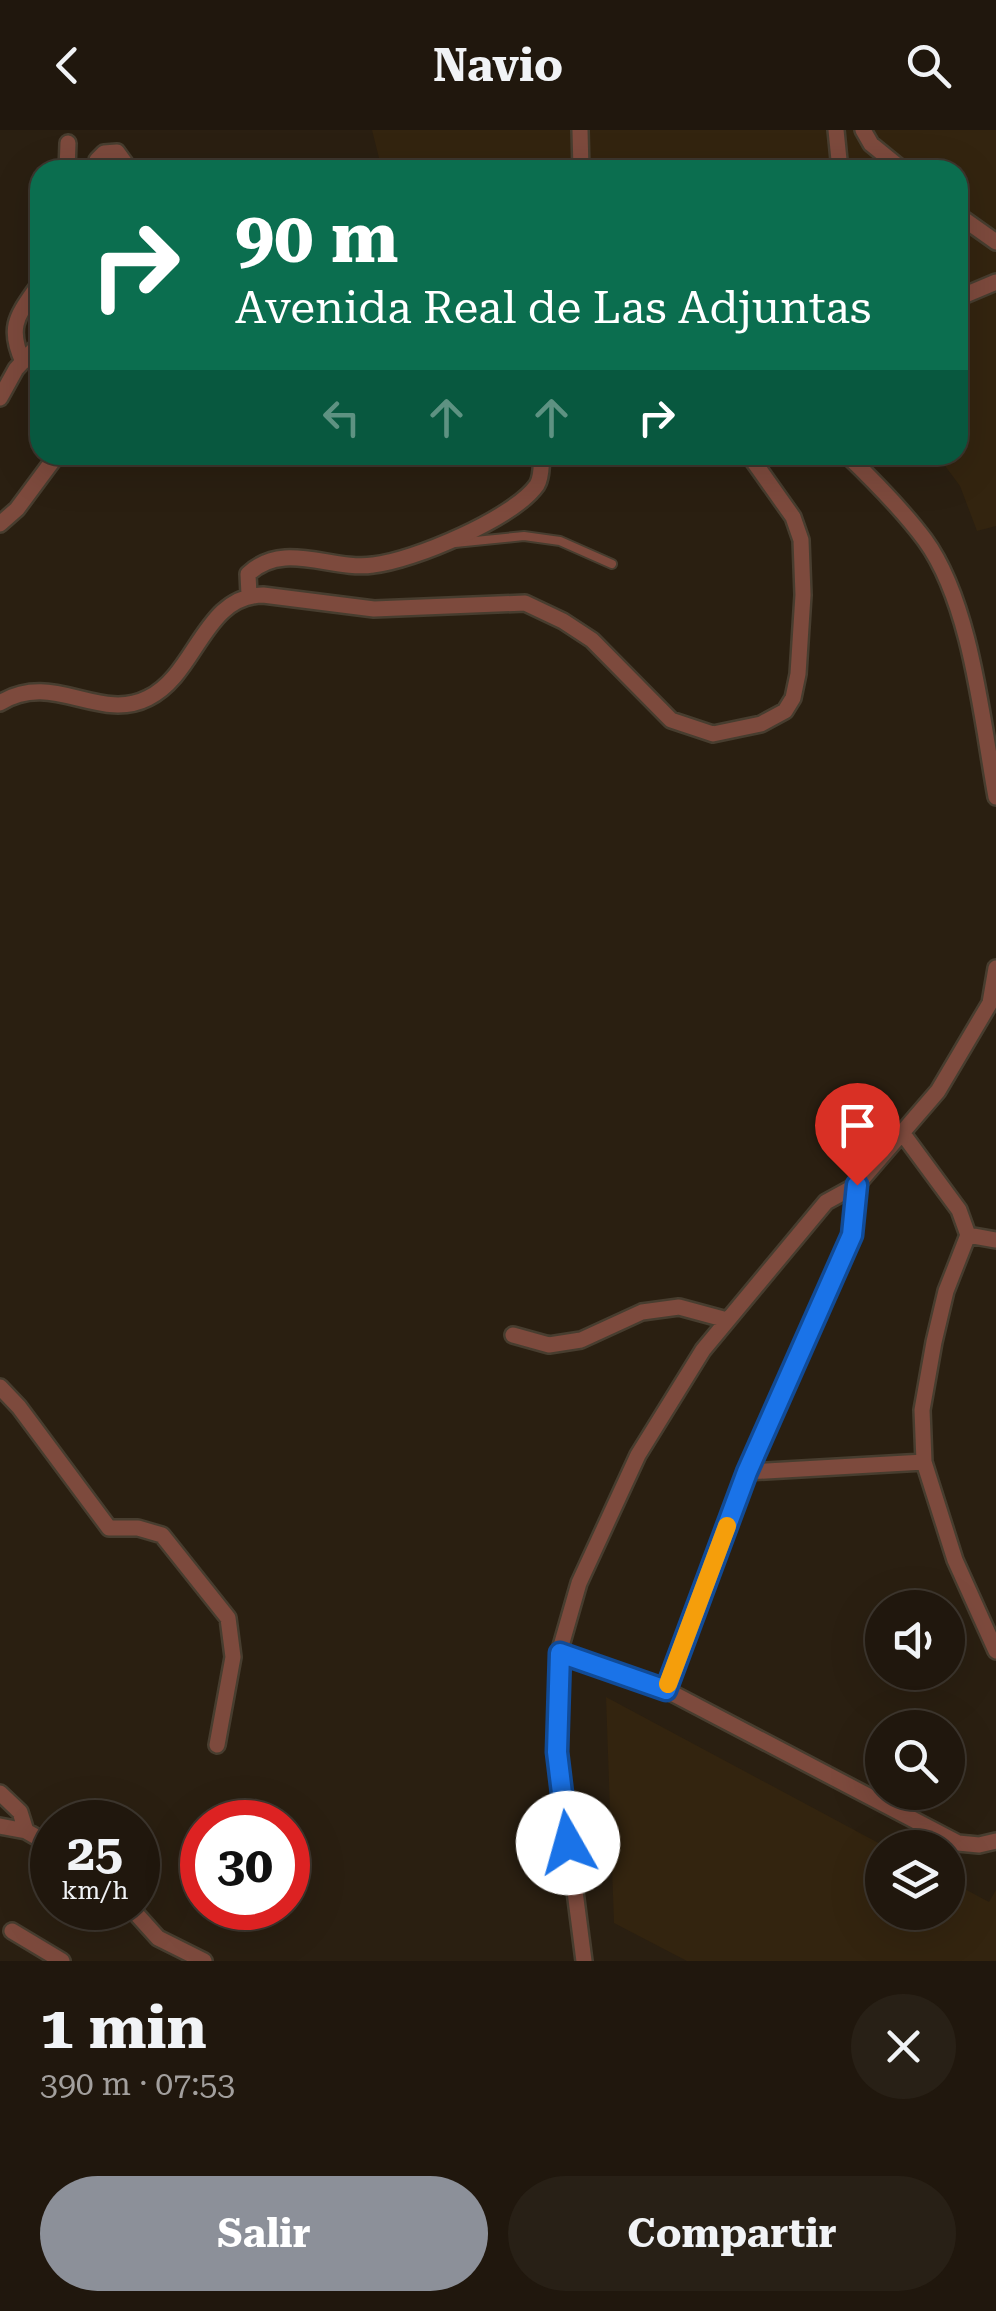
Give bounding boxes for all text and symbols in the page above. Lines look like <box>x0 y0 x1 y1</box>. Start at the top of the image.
icon: back <box>40 38 95 93</box>
icon: search <box>901 38 956 93</box>
text: Navio <box>433 39 563 92</box>
text: 90 m <box>235 197 399 279</box>
icon: right <box>70 200 200 330</box>
text: Avenida Real de Las Adjuntas <box>235 281 871 334</box>
icon: left <box>314 390 369 445</box>
icon: ahead <box>419 390 474 445</box>
icon: ahead <box>524 390 579 445</box>
icon: right <box>629 390 684 445</box>
pin <box>815 1083 900 1186</box>
icon: arrive <box>830 1098 885 1153</box>
map controls <box>865 1590 965 1930</box>
button: sound <box>865 1590 965 1690</box>
button: search <box>865 1710 965 1810</box>
position arrow <box>516 1791 620 1895</box>
speed limit sign: 30 <box>180 1800 310 1930</box>
text: 25 <box>67 1824 123 1882</box>
button: layers <box>865 1830 965 1930</box>
text: km/h <box>62 1876 128 1905</box>
text: 1 min <box>40 1992 207 2063</box>
button: close <box>851 1994 956 2099</box>
text: 390 m · 07:53 <box>40 2065 235 2103</box>
button: Salir <box>40 2176 488 2291</box>
button: Compartir <box>508 2176 956 2291</box>

